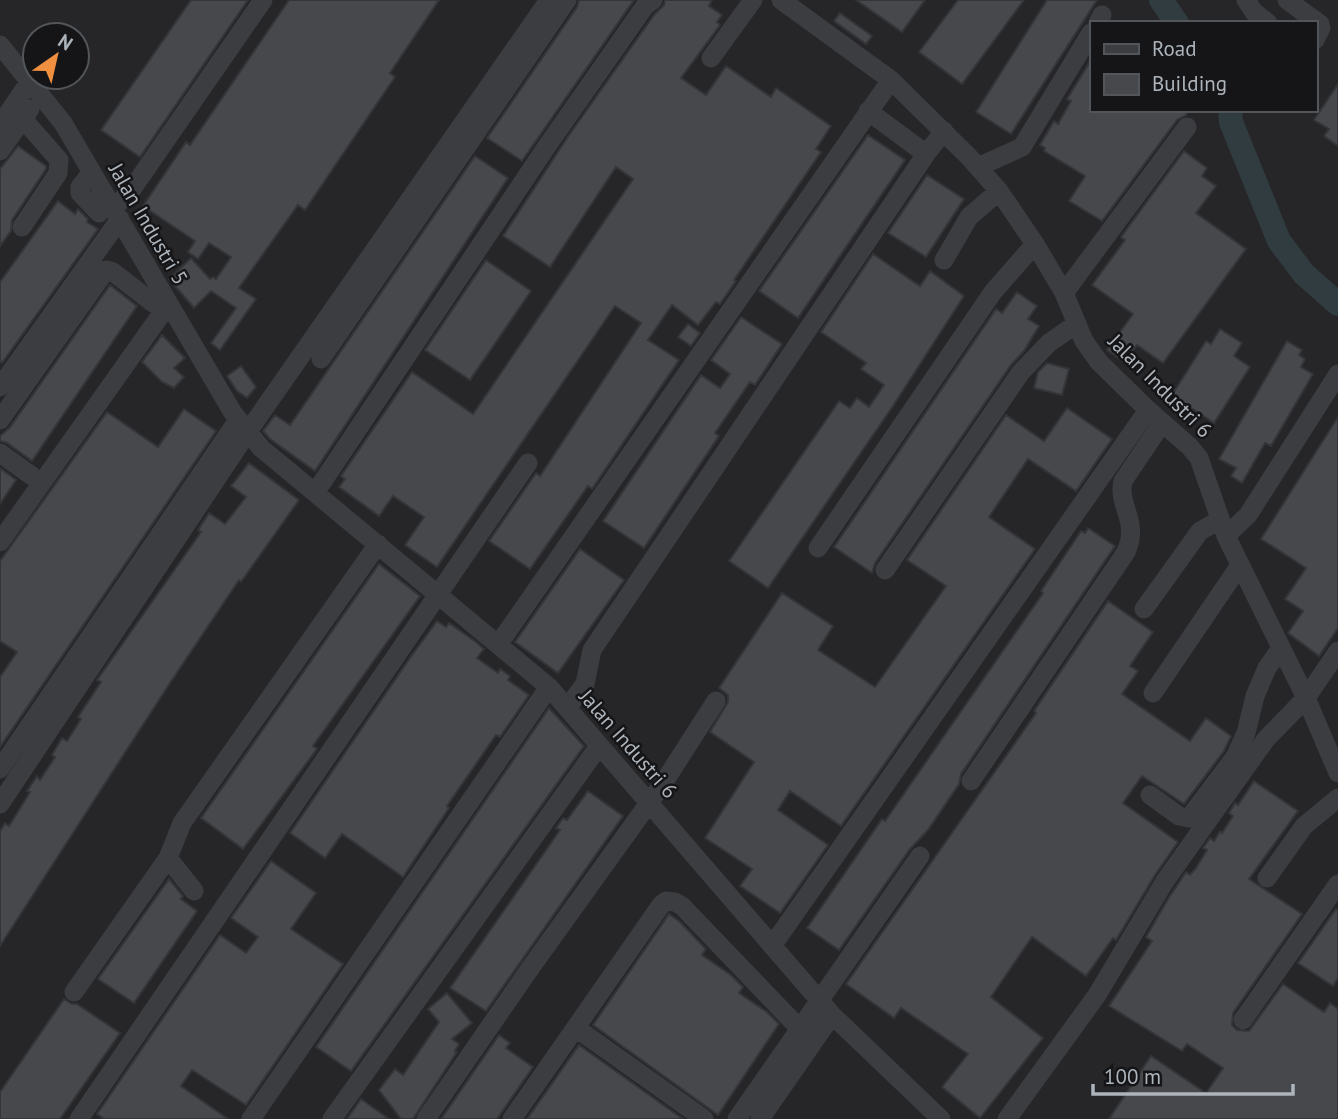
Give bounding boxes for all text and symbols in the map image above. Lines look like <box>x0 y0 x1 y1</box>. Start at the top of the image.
north arrow <box>21 21 91 91</box>
legend <box>1090 21 1317 112</box>
text: N <box>54 28 77 55</box>
text: Road <box>1152 35 1196 62</box>
text: Building <box>1152 70 1227 97</box>
street label: Jalan Industri 5 <box>102 157 194 289</box>
street label: Jalan Industri 6 <box>1102 327 1218 443</box>
street label: Jalan Industri 6 <box>573 683 683 804</box>
scale bar <box>1093 1052 1292 1096</box>
text: 100 m <box>1104 1063 1161 1090</box>

